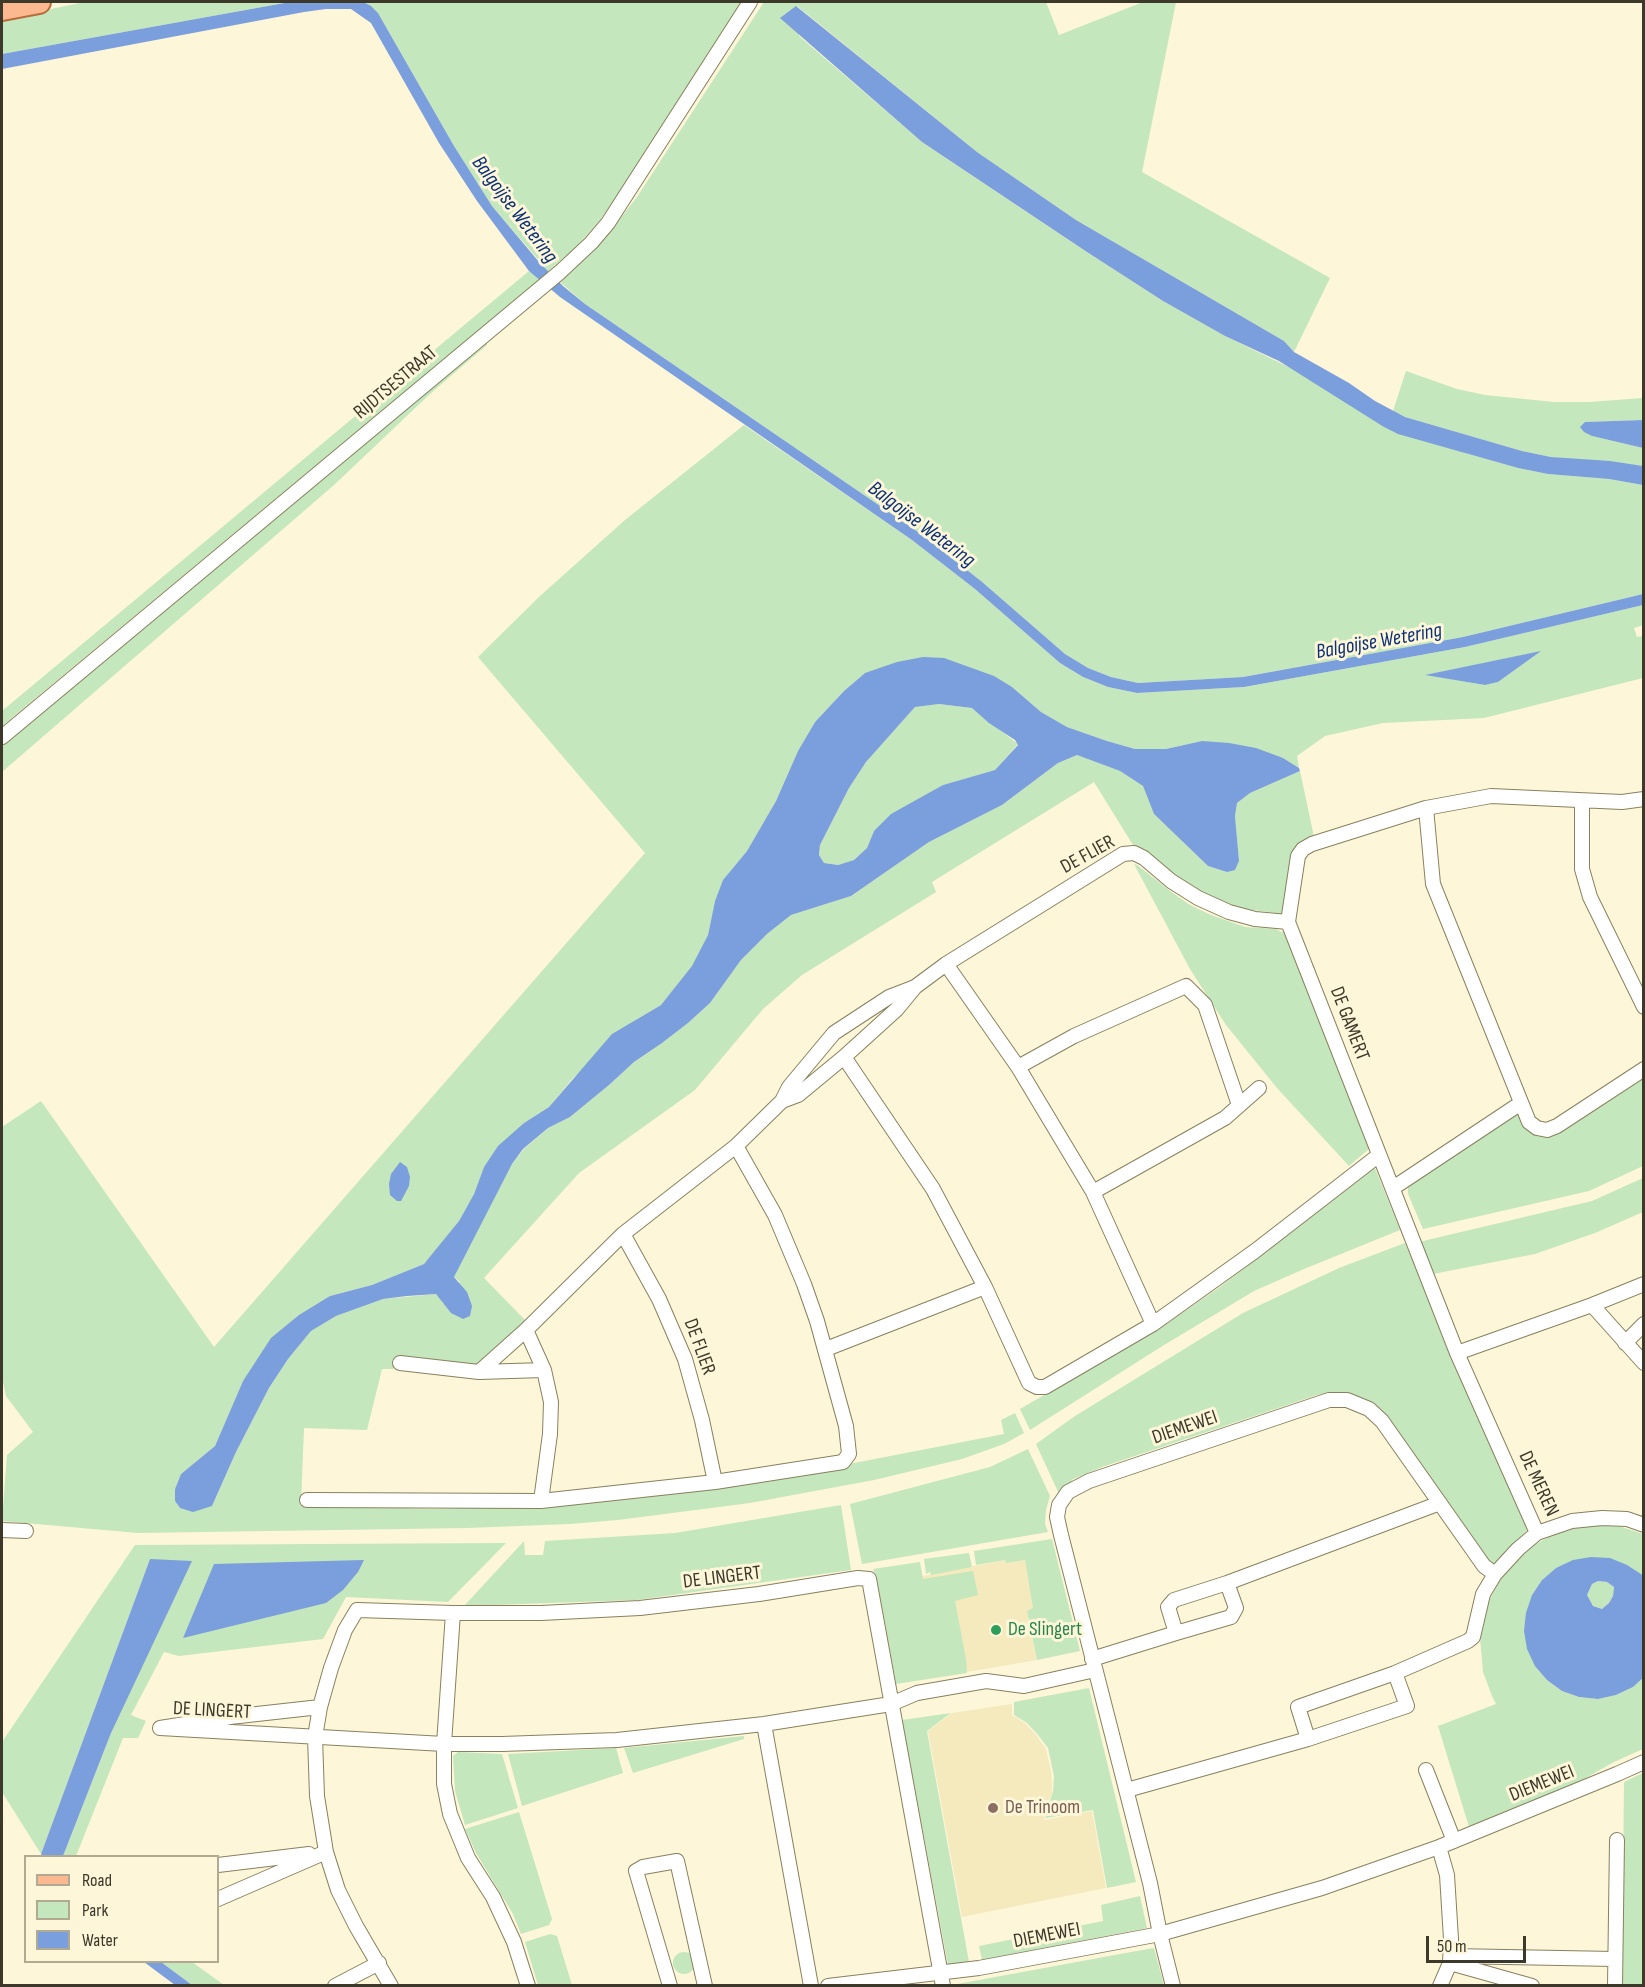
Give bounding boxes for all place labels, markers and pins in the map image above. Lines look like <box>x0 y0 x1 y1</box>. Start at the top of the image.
place label: De Slingert <box>1008 1618 1082 1642</box>
marker: De Slingert <box>989 1623 1003 1637</box>
place label: De Trinoom <box>1005 1796 1080 1820</box>
marker: De Trinoom <box>986 1801 1000 1815</box>

